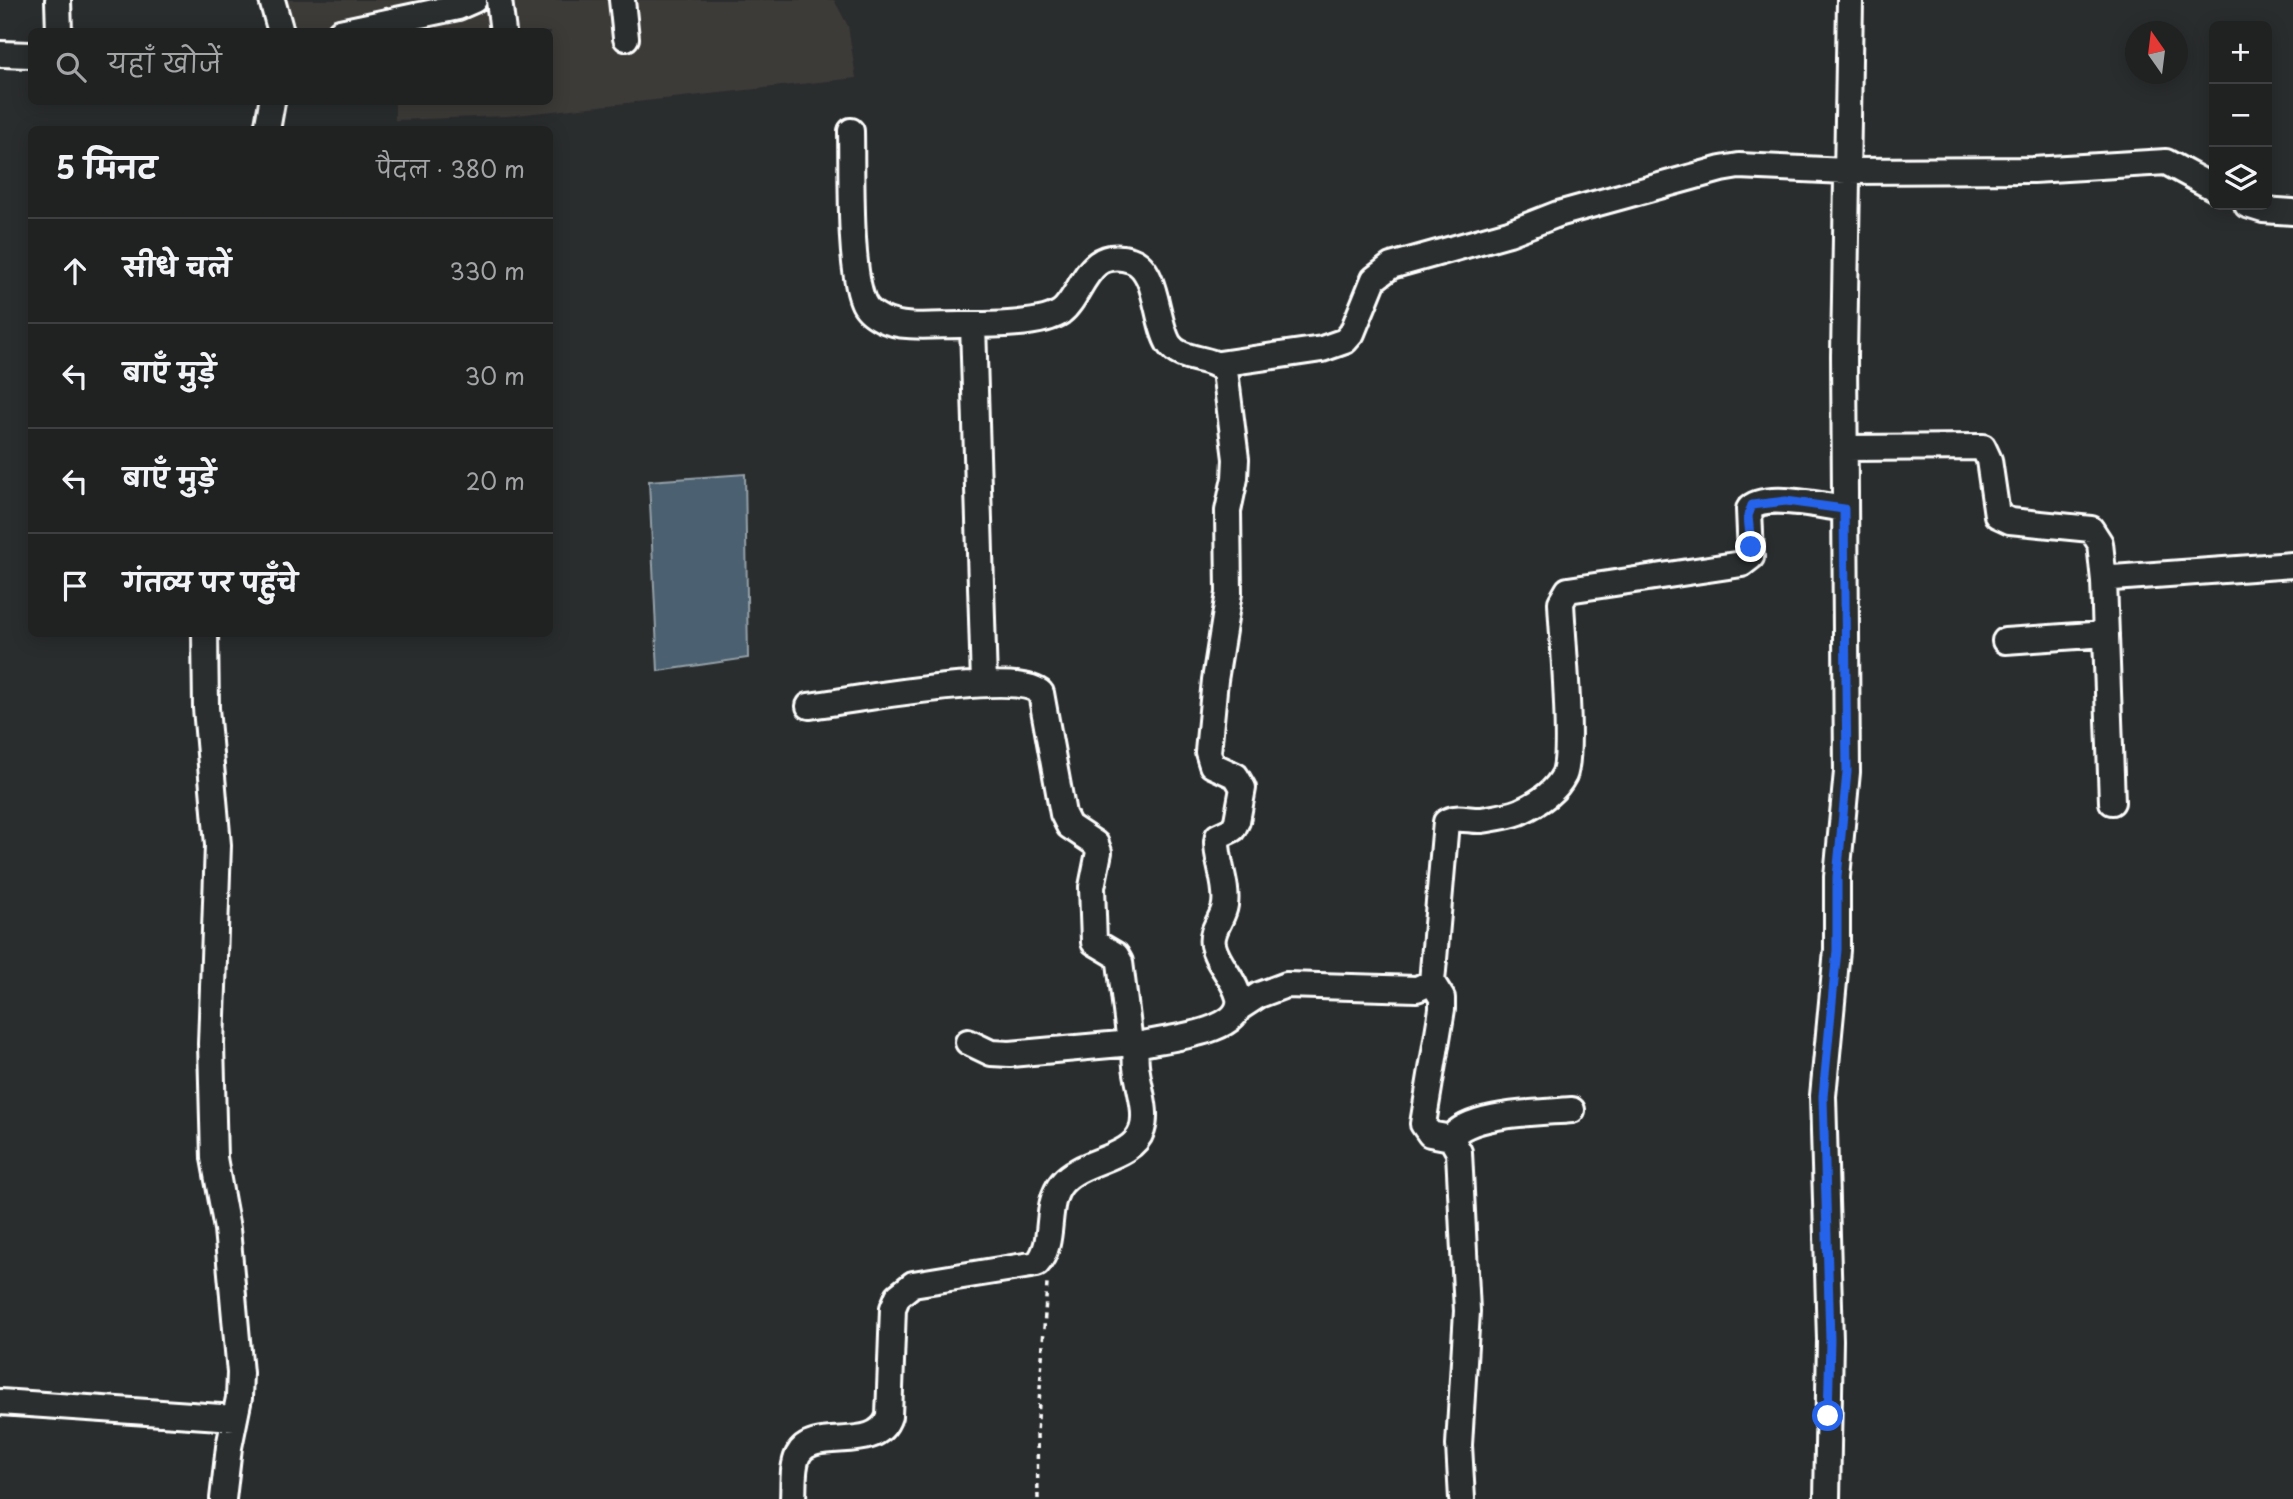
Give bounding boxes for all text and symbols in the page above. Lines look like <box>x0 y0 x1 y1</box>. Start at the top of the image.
north arrow <box>2125 21 2188 84</box>
map controls <box>2209 21 2272 210</box>
button: + <box>2209 21 2272 84</box>
search box <box>28 28 553 105</box>
text: यहाँ खोजें <box>108 43 222 82</box>
icon: search <box>52 48 90 86</box>
button: − <box>2209 84 2272 147</box>
text: 5 मिनट <box>56 144 157 189</box>
button: layers <box>2209 147 2272 210</box>
text: पैदल · 380 m <box>376 151 525 186</box>
text: सीधे चलें <box>123 247 231 286</box>
icon: ahead <box>56 252 94 290</box>
text: 330 m <box>449 253 525 288</box>
text: बाएँ मुड़ें <box>123 352 216 391</box>
icon: left <box>56 357 94 395</box>
text: 30 m <box>464 358 525 393</box>
text: बाएँ मुड़ें <box>123 457 216 496</box>
icon: left <box>56 462 94 500</box>
text: 20 m <box>466 463 525 498</box>
route end <box>1735 531 1766 562</box>
text: गंतव्य पर पहुँचे <box>123 562 298 601</box>
icon: arrive <box>56 567 94 605</box>
route start <box>1812 1400 1843 1431</box>

